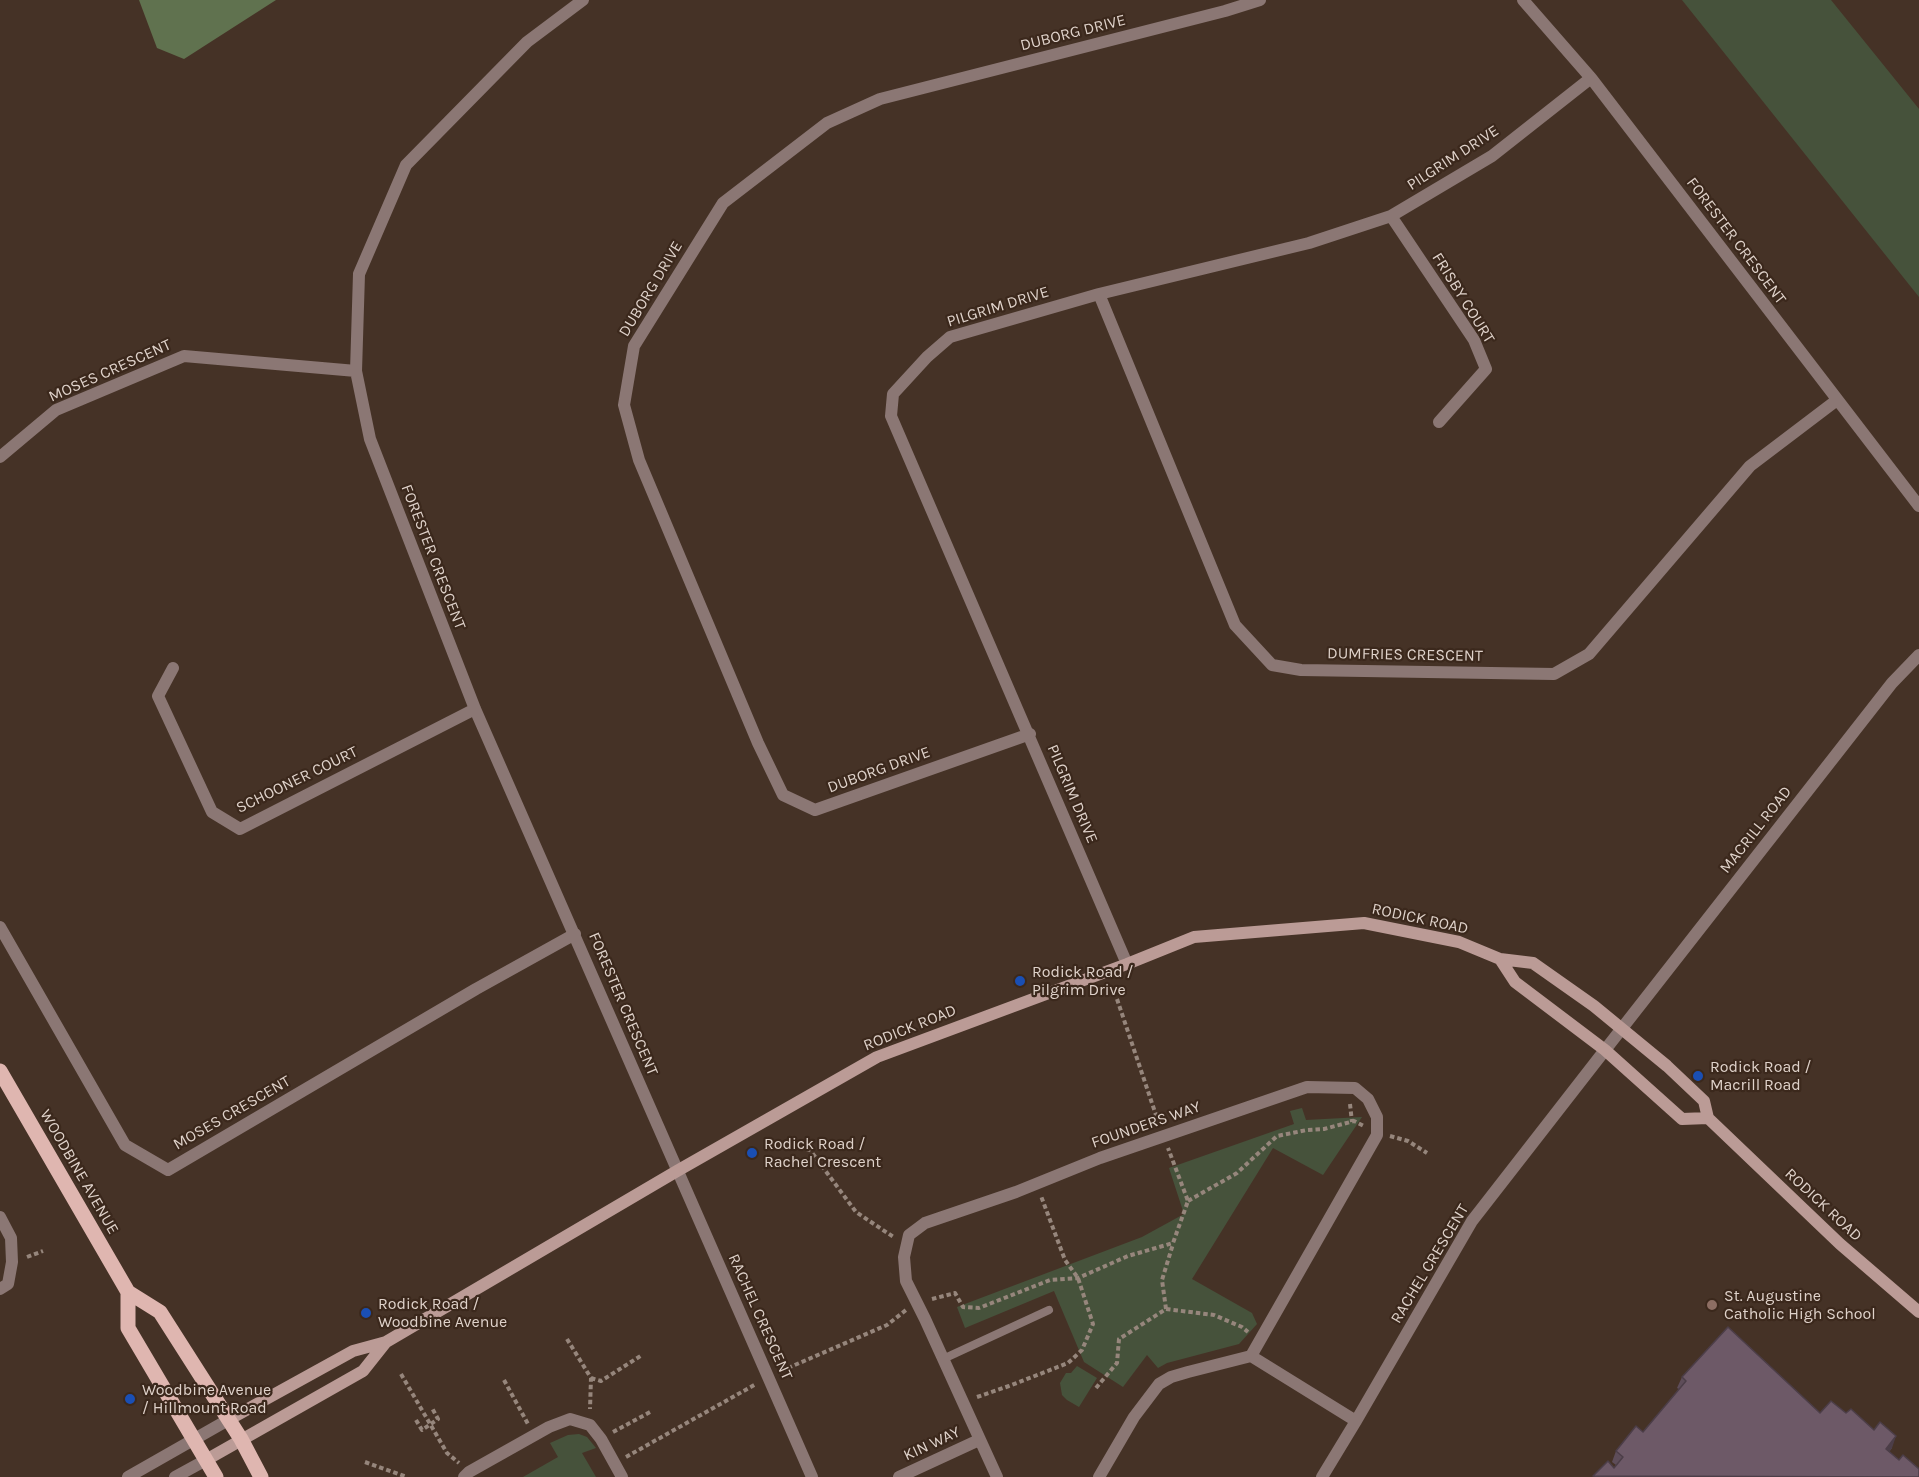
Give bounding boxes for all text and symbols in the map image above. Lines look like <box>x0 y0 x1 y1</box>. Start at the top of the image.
street label: DUBORG DRIVE <box>1018 11 1128 55</box>
street label: PILGRIM DRIVE <box>1403 121 1503 195</box>
street label: FORESTER CRESCENT <box>1682 174 1790 308</box>
street label: DUBORG DRIVE <box>615 238 687 340</box>
street label: FRISBY COURT <box>1428 249 1498 347</box>
street label: PILGRIM DRIVE <box>945 282 1051 332</box>
street label: MOSES CRESCENT <box>46 335 174 407</box>
street label: FORESTER CRESCENT <box>396 482 470 632</box>
street label: DUMFRIES CRESCENT <box>1327 644 1483 666</box>
street label: SCHOONER COURT <box>233 742 361 818</box>
street label: PILGRIM DRIVE <box>1043 742 1101 846</box>
street label: DUBORG DRIVE <box>825 743 933 797</box>
street label: MACRILL ROAD <box>1716 783 1796 877</box>
street label: RODICK ROAD <box>1370 899 1470 939</box>
street label: FORESTER CRESCENT <box>584 929 662 1079</box>
place label: Rodick Road / Pilgrim Drive <box>1032 962 1133 1000</box>
marker: Rodick Road / Pilgrim Drive <box>1013 974 1027 988</box>
street label: RODICK ROAD <box>861 1001 959 1055</box>
place label: Rodick Road / Macrill Road <box>1710 1057 1811 1095</box>
marker: Rodick Road / Macrill Road <box>1691 1069 1705 1083</box>
street label: MOSES CRESCENT <box>170 1072 294 1154</box>
street label: FOUNDERS WAY <box>1089 1097 1203 1153</box>
street label: WOODBINE AVENUE <box>35 1106 123 1238</box>
place label: Rodick Road / Rachel Crescent <box>764 1134 881 1172</box>
marker: Rodick Road / Rachel Crescent <box>745 1146 759 1160</box>
street label: RODICK ROAD <box>1780 1164 1866 1246</box>
street label: RACHEL CRESCENT <box>1387 1201 1473 1327</box>
street label: RACHEL CRESCENT <box>724 1251 796 1383</box>
place label: St. Augustine Catholic High School <box>1724 1286 1876 1324</box>
place label: Rodick Road / Woodbine Avenue <box>378 1294 507 1332</box>
marker: St. Augustine Catholic High School <box>1705 1298 1719 1312</box>
marker: Rodick Road / Woodbine Avenue <box>359 1306 373 1320</box>
place label: Woodbine Avenue / Hillmount Road <box>142 1380 271 1418</box>
marker: Woodbine Avenue / Hillmount Road <box>123 1392 137 1406</box>
street label: KIN WAY <box>901 1423 963 1465</box>

